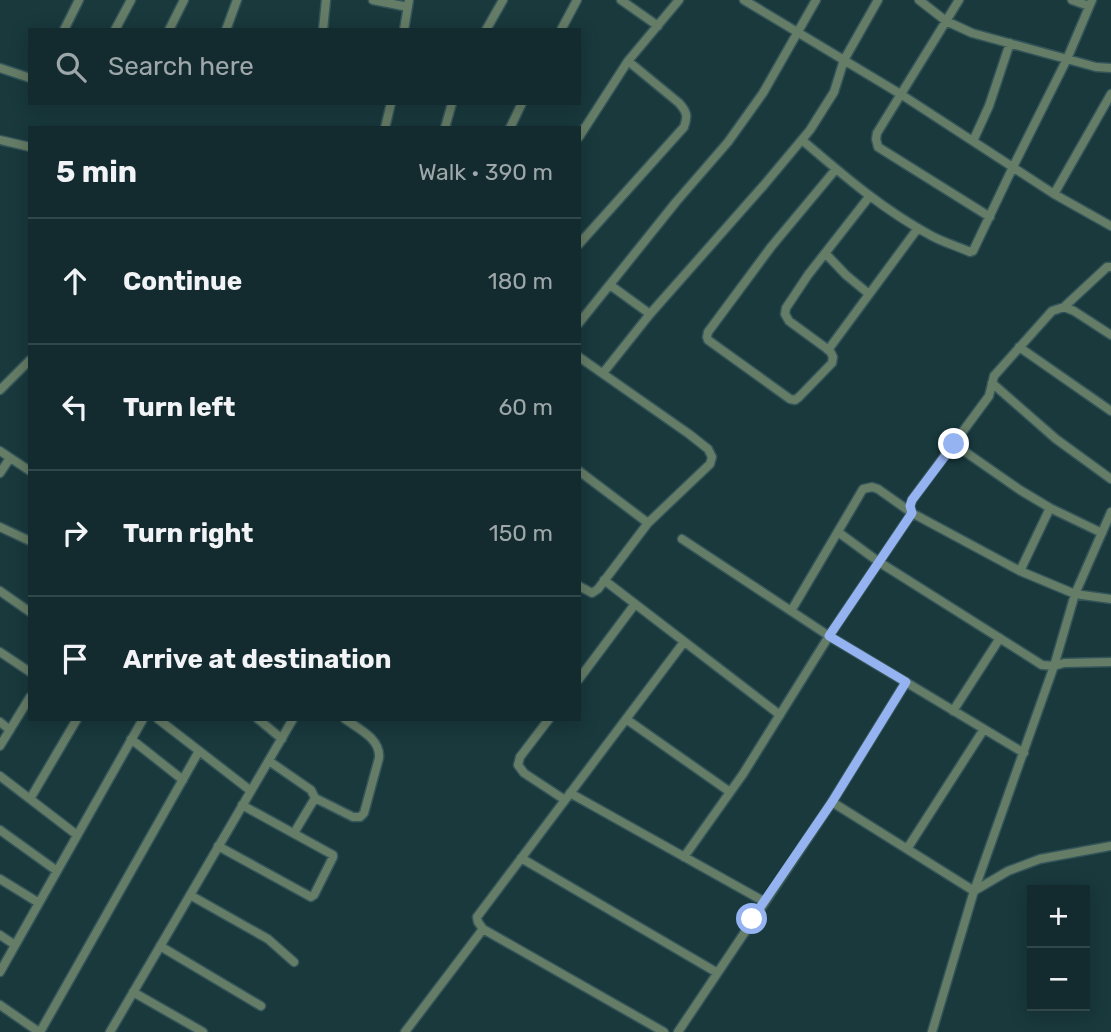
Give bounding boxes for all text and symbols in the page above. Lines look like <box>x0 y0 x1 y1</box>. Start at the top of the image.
search box <box>28 28 581 105</box>
icon: search <box>52 48 90 86</box>
text: Search here <box>108 51 254 82</box>
text: 5 min <box>56 154 137 190</box>
text: Walk · 390 m <box>418 158 553 186</box>
icon: ahead <box>56 262 94 300</box>
text: Continue <box>123 266 242 297</box>
text: 180 m <box>488 267 553 295</box>
icon: left <box>56 388 94 426</box>
text: Turn left <box>123 392 235 423</box>
text: 60 m <box>498 393 553 421</box>
route end <box>938 428 969 459</box>
icon: right <box>56 514 94 552</box>
text: Turn right <box>123 518 253 549</box>
text: 150 m <box>489 519 553 547</box>
icon: arrive <box>56 640 94 678</box>
text: Arrive at destination <box>123 644 391 675</box>
map controls <box>1027 885 1090 1011</box>
button: + <box>1027 885 1090 948</box>
route start <box>736 903 767 934</box>
button: − <box>1027 948 1090 1011</box>

